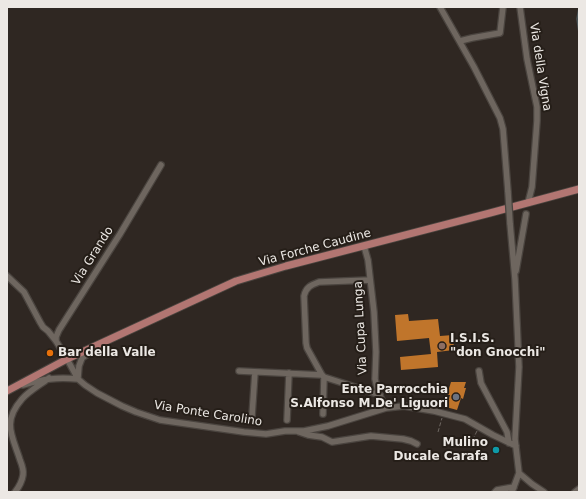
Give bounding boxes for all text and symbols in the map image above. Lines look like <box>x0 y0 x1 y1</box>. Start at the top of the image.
street label: Via della Vigna <box>526 22 554 112</box>
street label: Via Grando <box>69 224 117 288</box>
street label: Via Forche Caudine <box>257 226 373 270</box>
street label: Via Cupa Lunga <box>351 281 371 375</box>
place label: I.S.I.S. "don Gnocchi" <box>450 332 546 360</box>
marker: I.S.I.S. "don Gnocchi" <box>437 341 447 351</box>
place label: Bar della Valle <box>58 346 156 360</box>
marker: Bar della Valle <box>45 348 55 358</box>
place label: Ente Parrocchia S.Alfonso M.De' Liguori <box>290 383 448 411</box>
marker: Ente Parrocchia S.Alfonso M.De' Liguori <box>451 392 461 402</box>
street label: Via Ponte Carolino <box>153 398 263 430</box>
place label: Mulino Ducale Carafa <box>394 436 488 464</box>
marker: Mulino Ducale Carafa <box>491 445 501 455</box>

